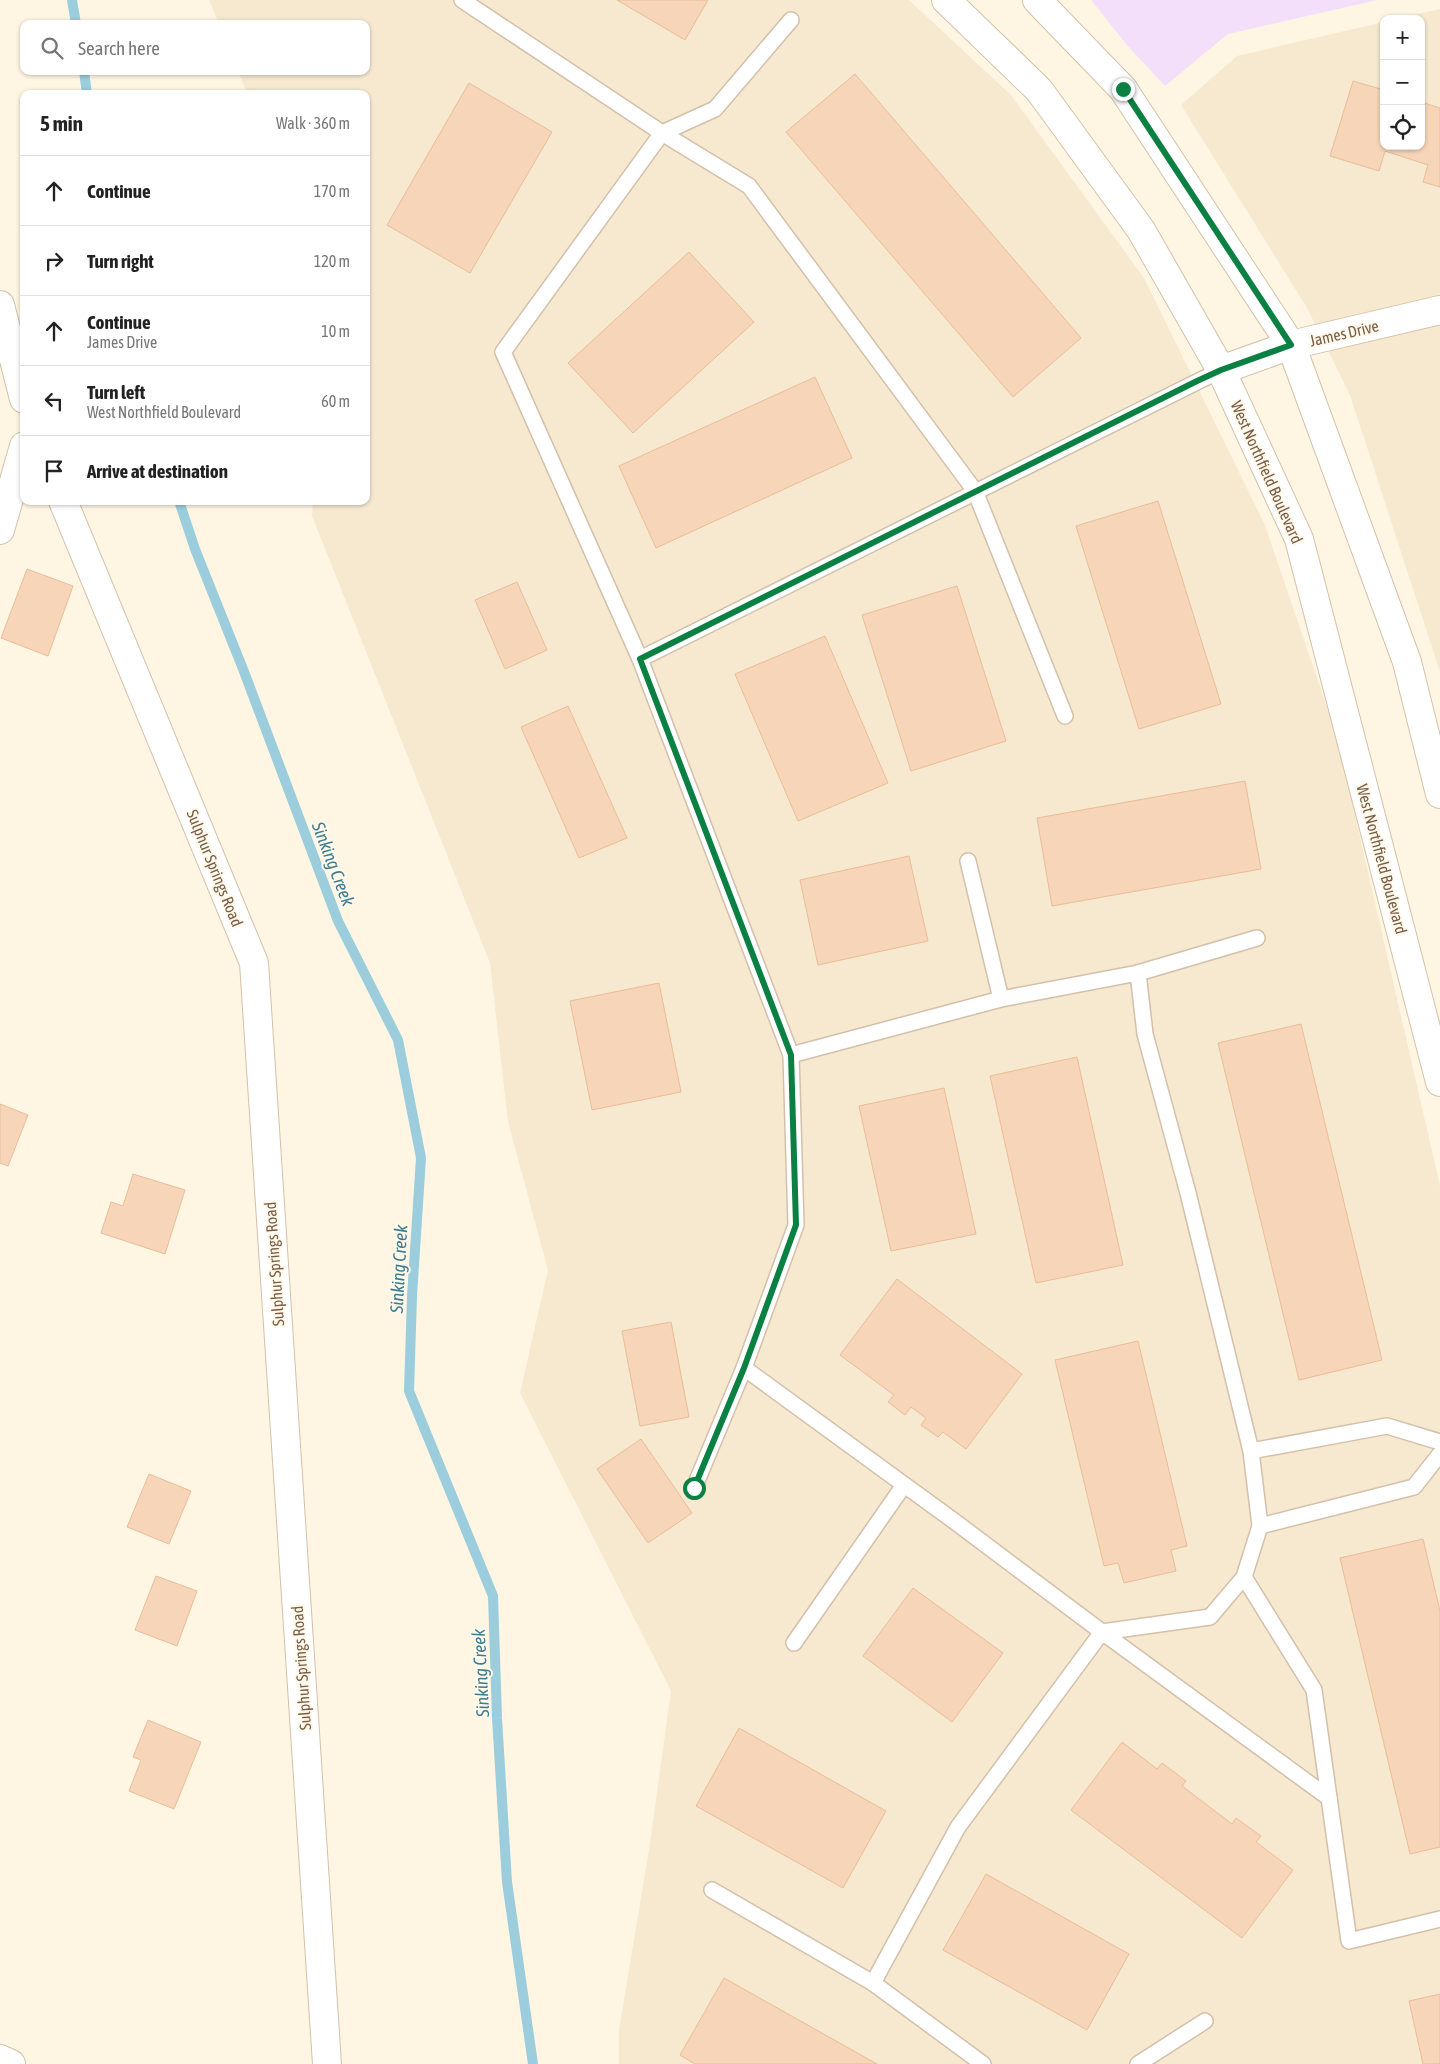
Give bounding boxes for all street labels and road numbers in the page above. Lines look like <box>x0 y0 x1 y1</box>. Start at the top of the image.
street label: James Drive <box>1308 316 1380 350</box>
street label: West Northfield Boulevard <box>1227 398 1307 546</box>
street label: West Northfield Boulevard <box>1353 782 1411 936</box>
street label: Sulphur Springs Road <box>182 807 247 929</box>
street label: Sulphur Springs Road <box>261 1201 288 1327</box>
street label: Sulphur Springs Road <box>288 1605 315 1731</box>

